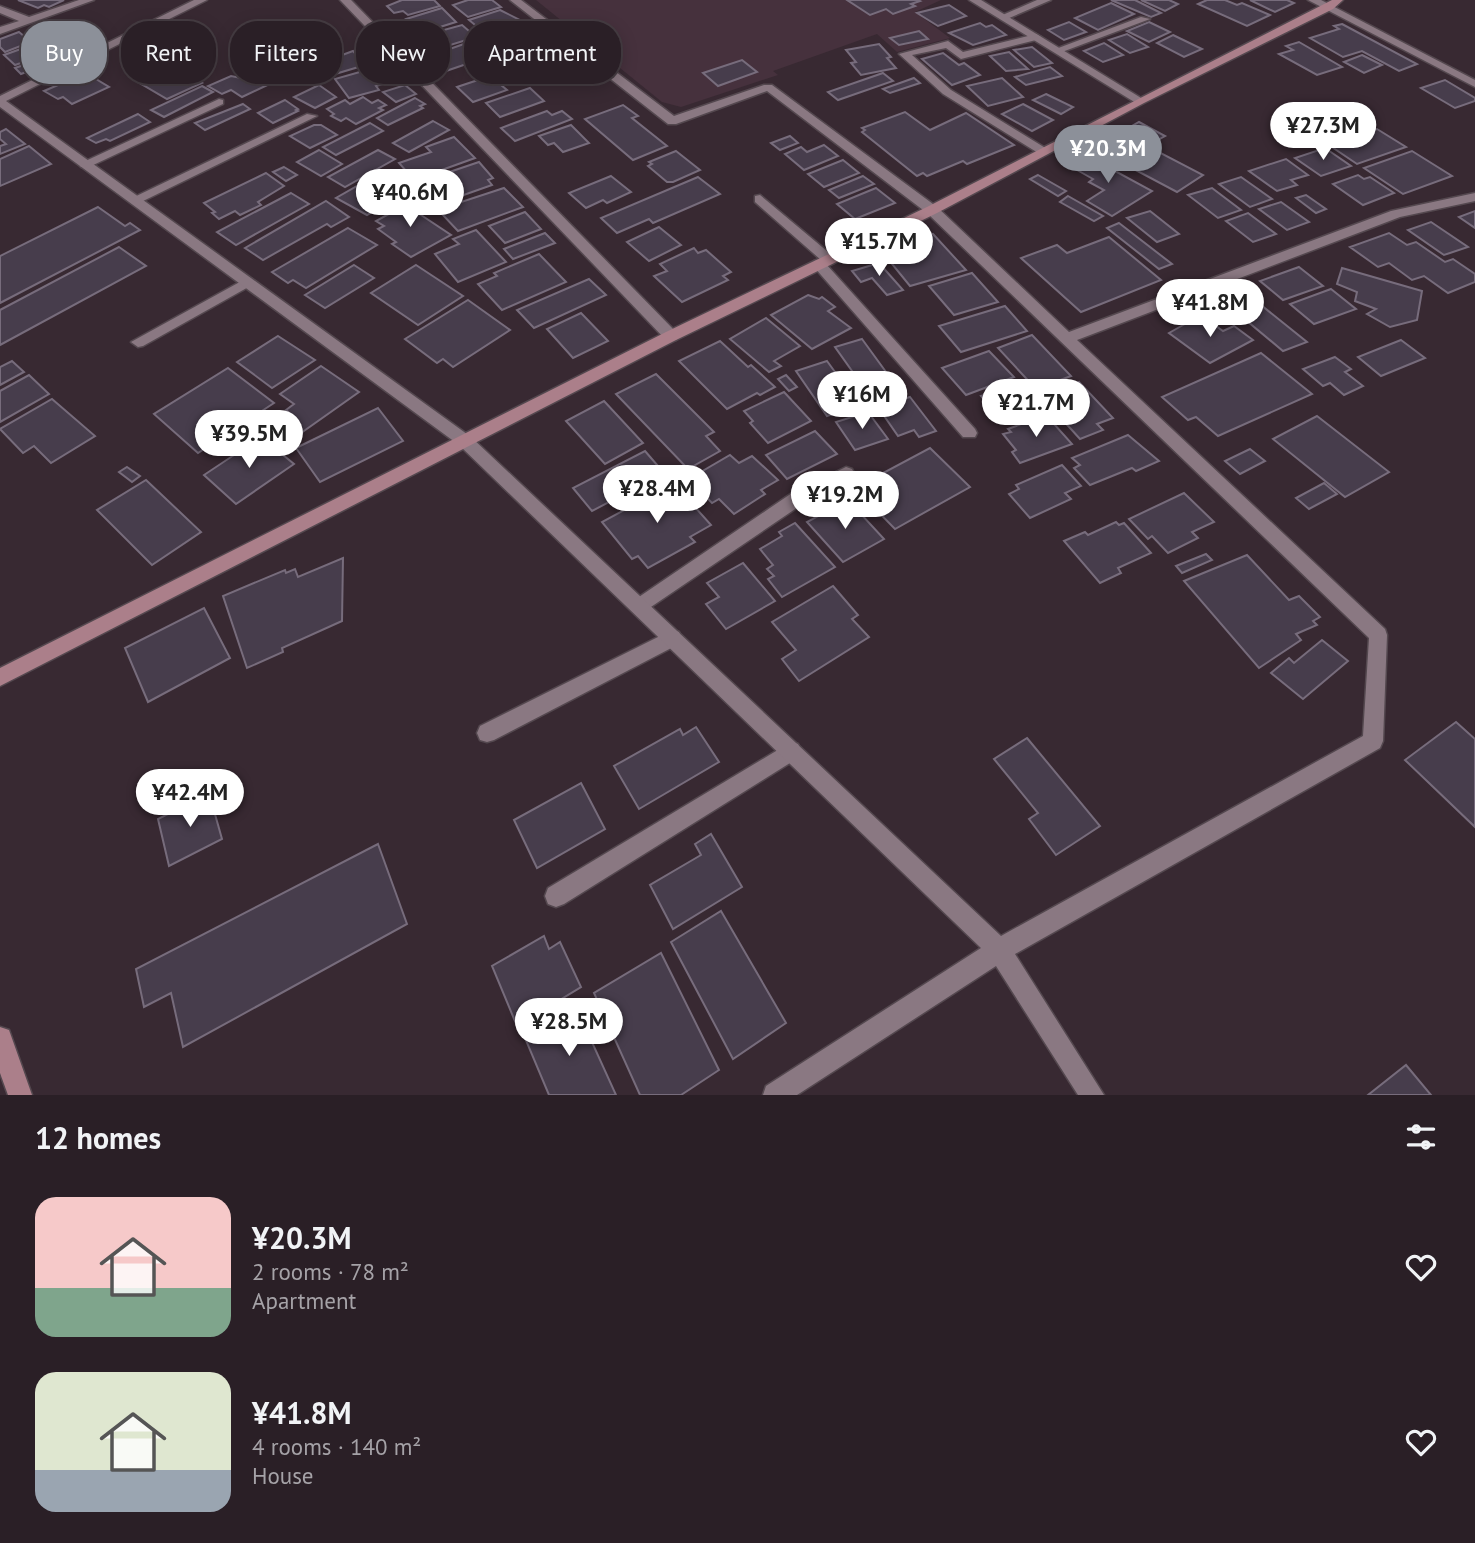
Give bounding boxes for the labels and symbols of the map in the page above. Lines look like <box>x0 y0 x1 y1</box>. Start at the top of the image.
pin: ¥27.3M <box>1266 102 1380 162</box>
pin: ¥20.3M <box>1051 125 1165 185</box>
pin: ¥40.6M <box>353 170 467 229</box>
pin: ¥15.7M <box>822 218 936 278</box>
pin: ¥41.8M <box>1153 280 1267 339</box>
pin: ¥16M <box>821 372 903 431</box>
pin: ¥21.7M <box>979 380 1093 439</box>
pin: ¥39.5M <box>192 410 306 470</box>
pin: ¥28.4M <box>600 466 714 525</box>
pin: ¥19.2M <box>788 472 902 531</box>
pin: ¥42.4M <box>133 770 247 829</box>
pin: ¥28.5M <box>512 998 626 1058</box>

